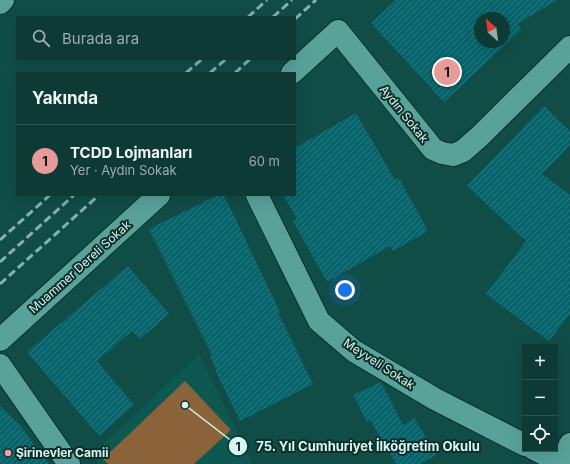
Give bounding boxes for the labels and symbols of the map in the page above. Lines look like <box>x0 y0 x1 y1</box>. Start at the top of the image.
north arrow <box>474 12 510 48</box>
pin: 1 <box>434 57 460 87</box>
street label: Aydın Sokak <box>377 82 432 146</box>
street label: Muammer Dereli Sokak <box>26 217 134 316</box>
your location <box>335 280 355 300</box>
street label: Meyveli Sokak <box>341 335 418 392</box>
callout: 75. Yıl Cumhuriyet İlköğretim Okulu <box>228 434 488 459</box>
text: 75. Yıl Cumhuriyet İlköğretim Okulu <box>256 438 480 454</box>
text: 1 <box>235 439 241 454</box>
place label: Şirinevler Camii <box>16 445 108 460</box>
marker: Şirinevler Camii <box>3 448 13 458</box>

